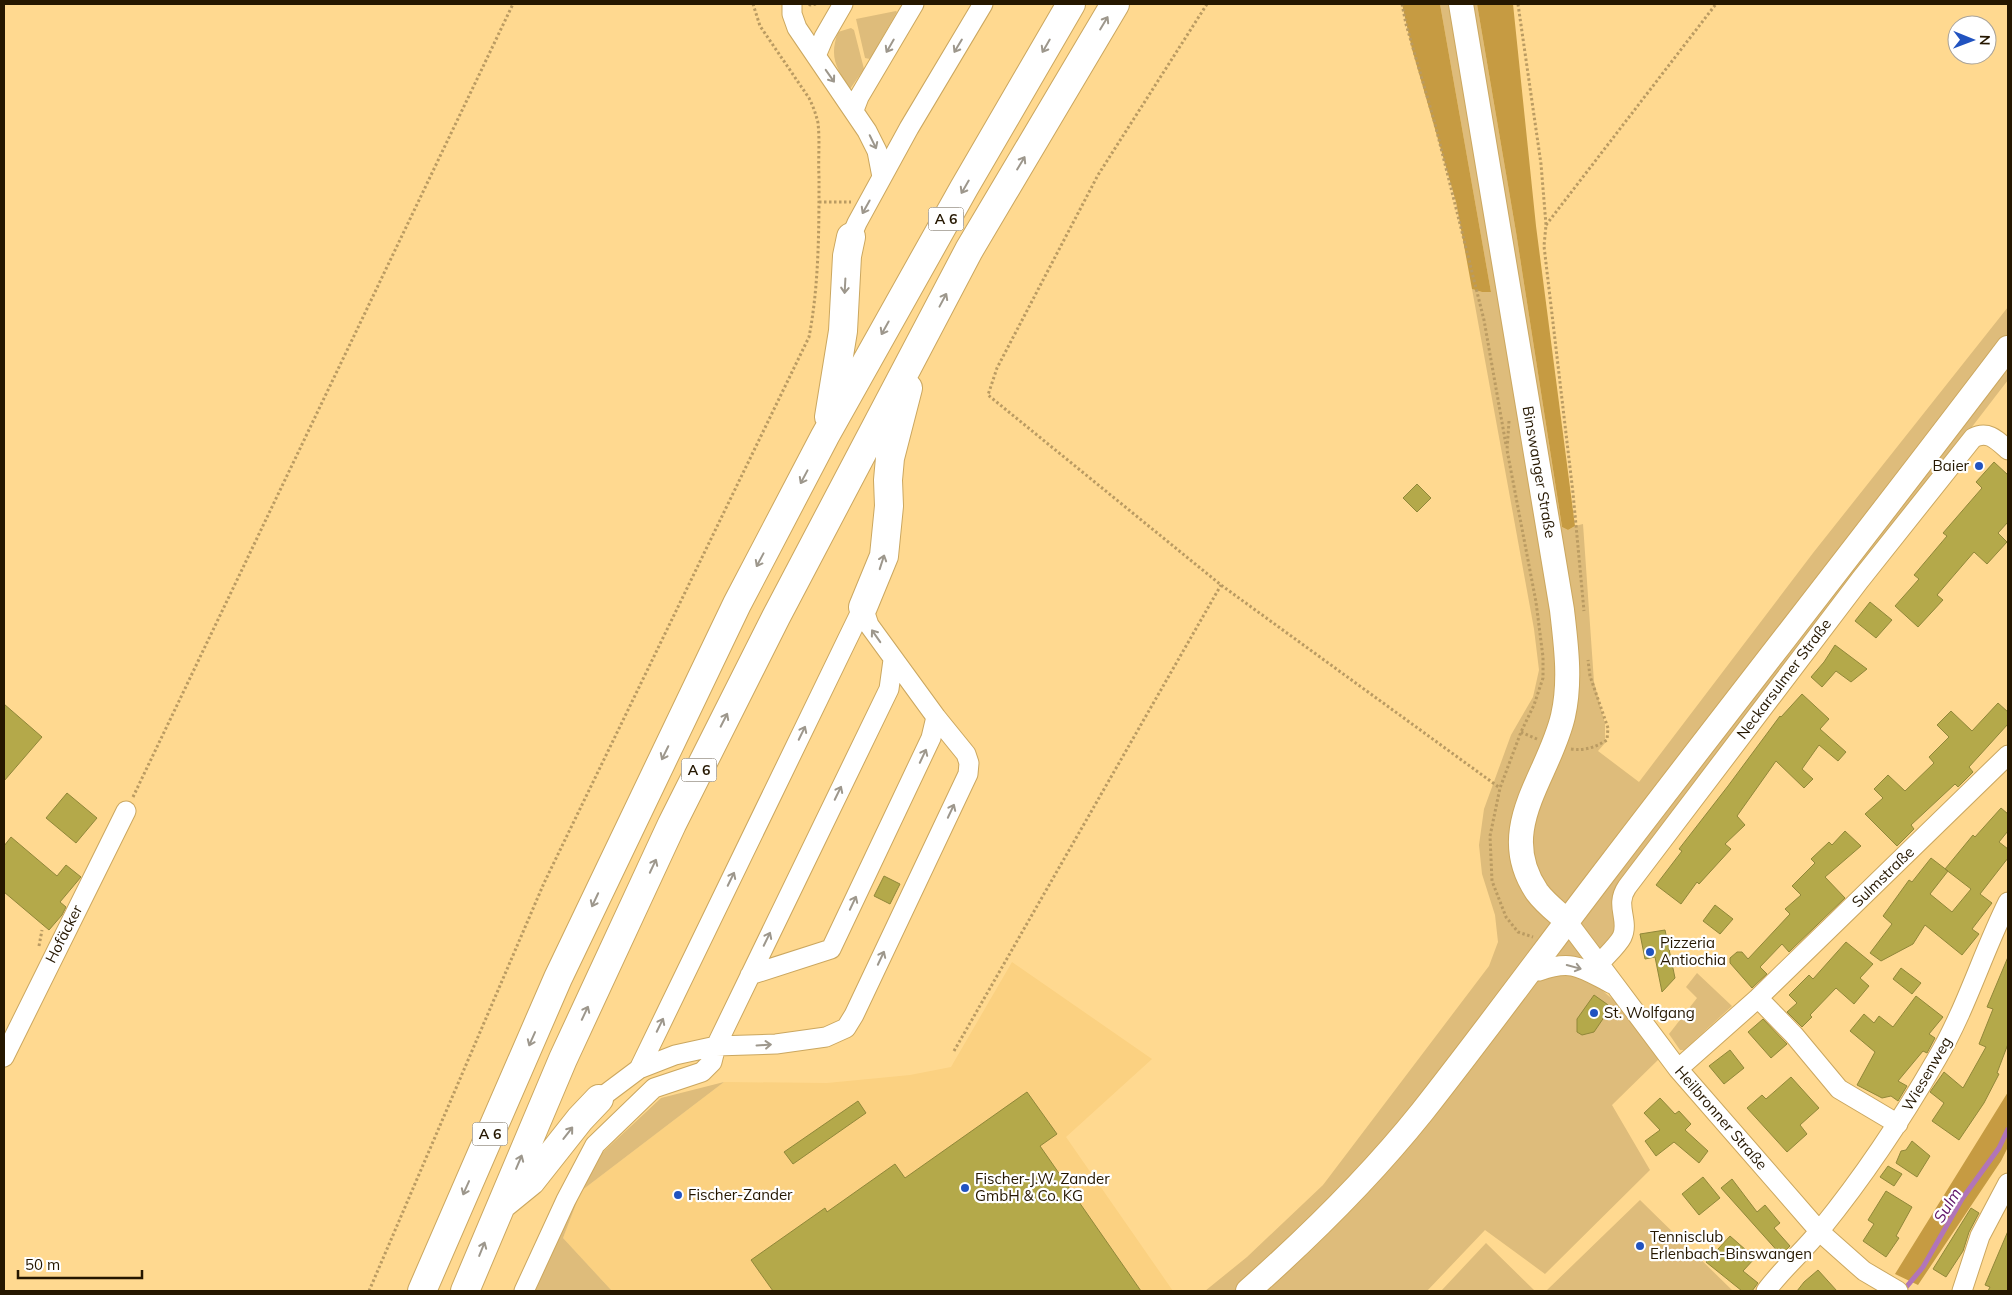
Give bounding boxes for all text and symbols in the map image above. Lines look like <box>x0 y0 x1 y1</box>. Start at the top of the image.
north arrow <box>1947 15 1997 65</box>
one-way arrow <box>1099 17 1109 31</box>
text: N <box>1976 35 1994 46</box>
one-way arrow <box>884 38 894 52</box>
one-way arrow <box>953 38 963 52</box>
one-way arrow <box>1041 38 1050 53</box>
one-way arrow <box>825 69 835 83</box>
one-way arrow <box>869 134 878 149</box>
one-way arrow <box>1016 157 1026 171</box>
one-way arrow <box>959 179 969 193</box>
one-way arrow <box>860 199 870 214</box>
road number: A 6 <box>928 208 964 230</box>
one-way arrow <box>841 277 850 293</box>
one-way arrow <box>938 293 948 308</box>
one-way arrow <box>880 321 890 335</box>
street label: Binswanger Straße <box>1519 404 1560 539</box>
place label: Baier <box>1933 456 1970 475</box>
marker: Baier <box>1973 460 1985 472</box>
one-way arrow <box>799 469 809 484</box>
one-way arrow <box>755 553 765 568</box>
one-way arrow <box>877 555 887 571</box>
street label: Neckarsulmer Straße <box>1732 615 1835 743</box>
one-way arrow <box>871 630 882 643</box>
one-way arrow <box>720 713 729 728</box>
one-way arrow <box>798 726 807 741</box>
one-way arrow <box>660 746 670 761</box>
one-way arrow <box>918 749 928 764</box>
road number: A 6 <box>682 758 716 782</box>
one-way arrow <box>834 786 843 801</box>
one-way arrow <box>946 804 956 819</box>
street label: Sulmstraße <box>1847 842 1918 911</box>
one-way arrow <box>648 859 658 874</box>
one-way arrow <box>727 872 736 887</box>
one-way arrow <box>590 892 599 907</box>
one-way arrow <box>849 896 858 911</box>
street label: Hofäcker <box>41 901 86 966</box>
one-way arrow <box>763 932 772 947</box>
place label: Pizzeria Antiochia <box>1660 933 1726 969</box>
marker: Pizzeria Antiochia <box>1644 946 1656 958</box>
one-way arrow <box>877 951 886 966</box>
one-way arrow <box>1566 963 1582 972</box>
place label: St. Wolfgang <box>1604 1003 1695 1022</box>
one-way arrow <box>580 1006 590 1021</box>
marker: St. Wolfgang <box>1588 1007 1600 1019</box>
one-way arrow <box>656 1018 665 1033</box>
one-way arrow <box>526 1031 536 1046</box>
street label: Wiesenweg <box>1898 1033 1956 1114</box>
one-way arrow <box>756 1040 772 1049</box>
street label: Heilbronner Straße <box>1671 1062 1772 1173</box>
road number: A 6 <box>472 1122 508 1146</box>
one-way arrow <box>563 1127 574 1140</box>
one-way arrow <box>514 1155 524 1170</box>
place label: Fischer-J.W. Zander GmbH & Co. KG <box>975 1169 1110 1205</box>
one-way arrow <box>461 1180 471 1195</box>
marker: Fischer-J.W. Zander GmbH & Co. KG <box>959 1182 971 1194</box>
water label: Sulm <box>1929 1184 1965 1226</box>
place label: Fischer-Zander <box>688 1185 793 1204</box>
marker: Fischer-Zander <box>672 1189 684 1201</box>
place label: Tennisclub Erlenbach-Binswangen <box>1650 1227 1812 1263</box>
marker: Tennisclub Erlenbach-Binswangen <box>1634 1240 1646 1252</box>
one-way arrow <box>478 1242 487 1257</box>
scale bar <box>18 1248 141 1280</box>
text: 50 m <box>25 1255 60 1274</box>

